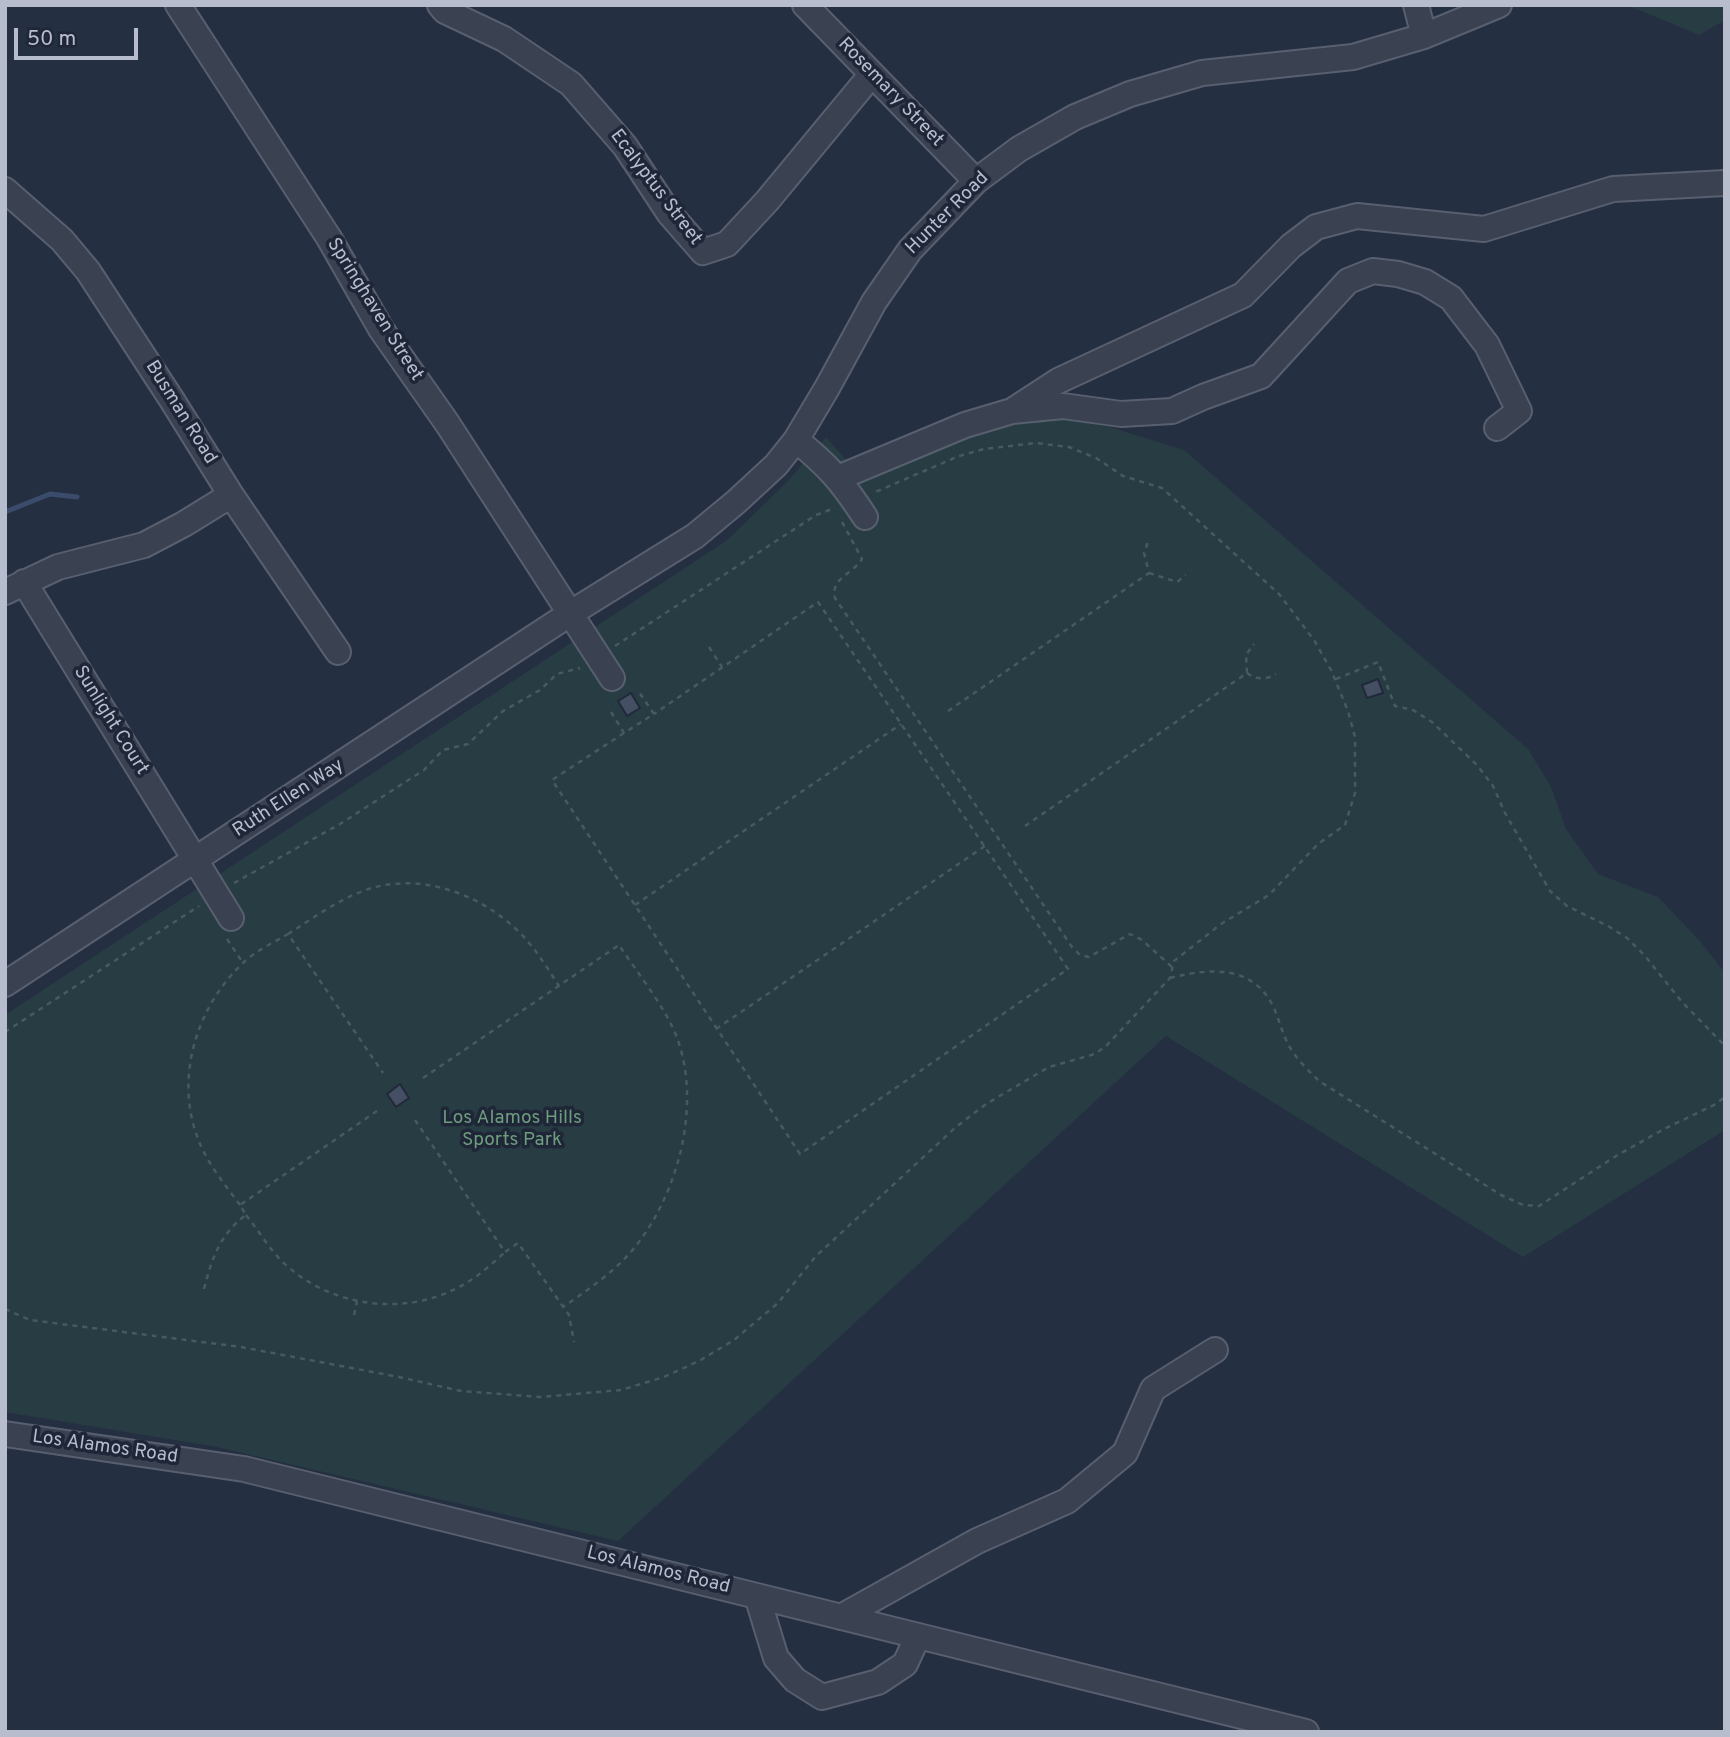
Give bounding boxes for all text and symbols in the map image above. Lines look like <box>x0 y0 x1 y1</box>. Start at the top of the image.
scale bar <box>18 14 142 58</box>
text: 50 m <box>27 26 76 53</box>
street label: Rosemary Street <box>832 34 948 152</box>
street label: Ecalyptus Street <box>604 126 706 250</box>
street label: Hunter Road <box>902 168 994 260</box>
street label: Springhaven Street <box>321 234 427 386</box>
street label: Busman Road <box>139 357 221 469</box>
street label: Sunlight Court <box>67 662 153 780</box>
street label: Ruth Ellen Way <box>229 755 349 843</box>
park label: Los Alamos Hills Sports Park <box>442 1108 582 1152</box>
street label: Los Alamos Road <box>31 1427 179 1469</box>
street label: Los Alamos Road <box>584 1542 732 1600</box>

